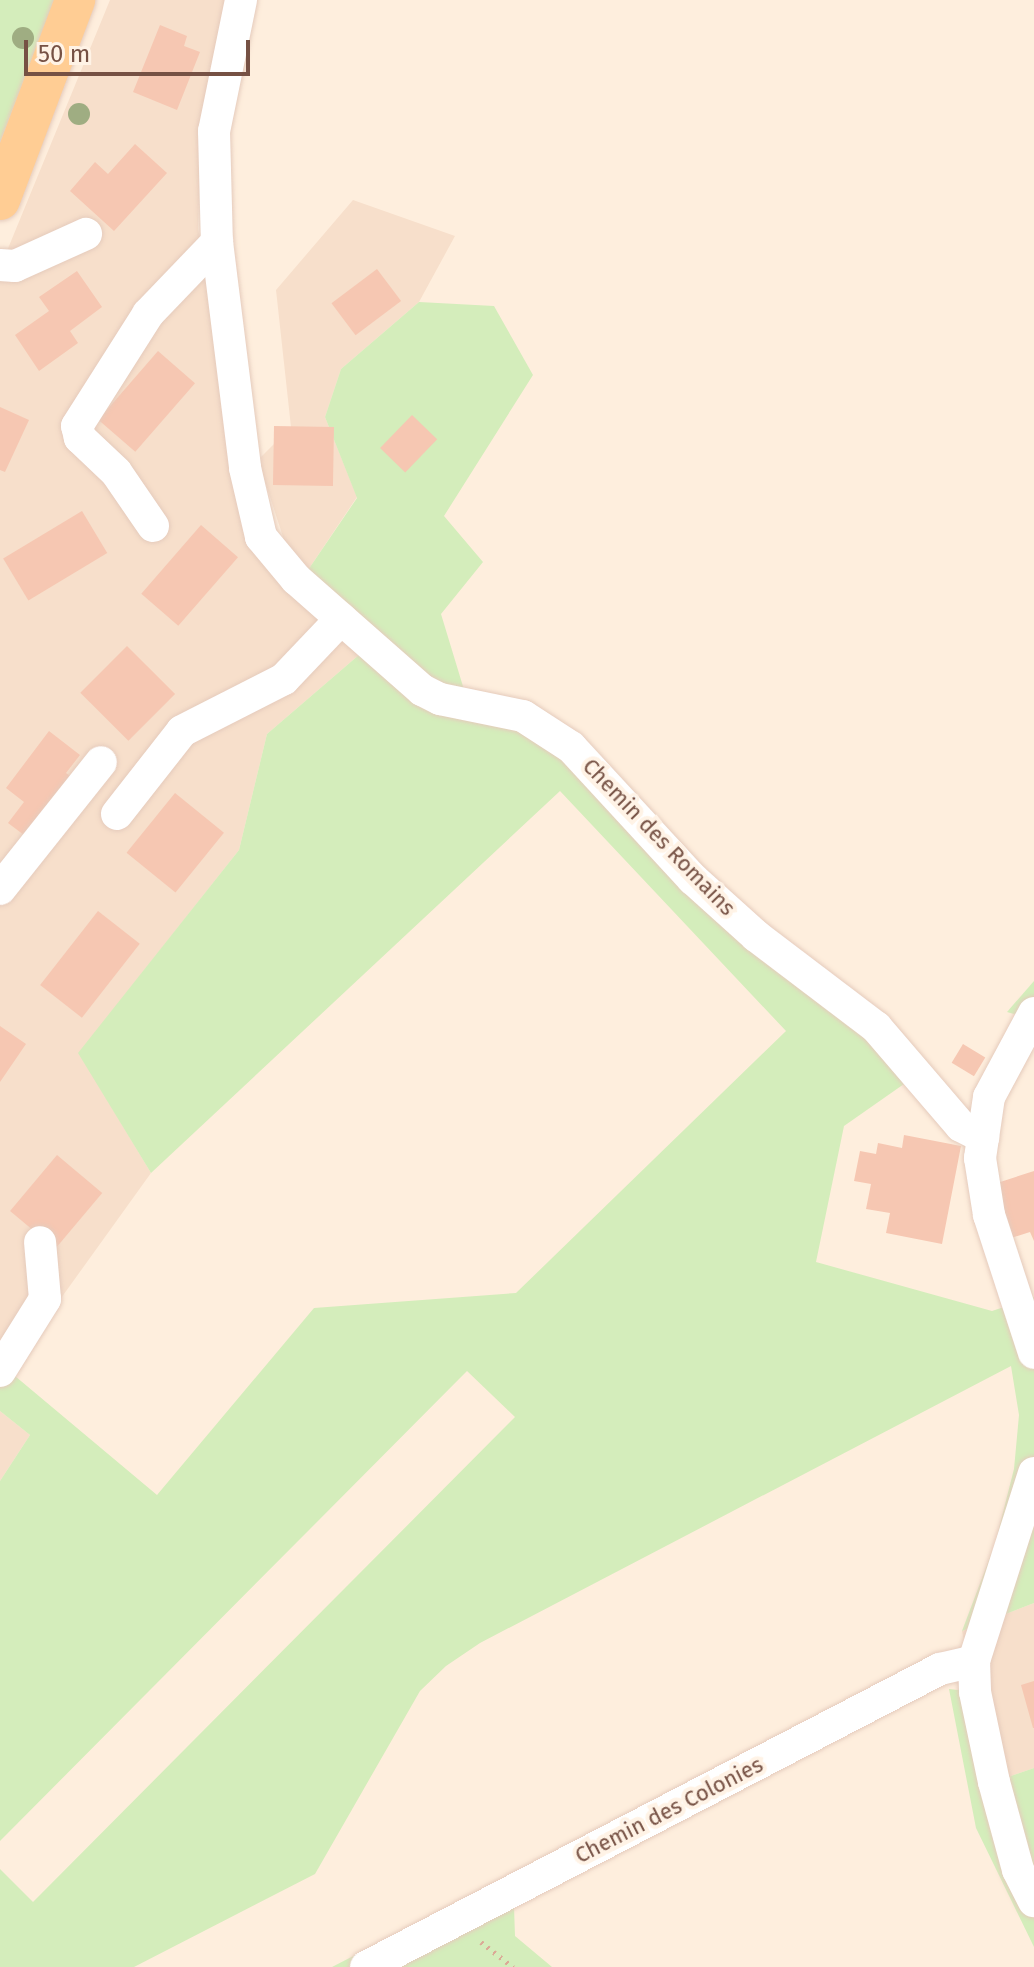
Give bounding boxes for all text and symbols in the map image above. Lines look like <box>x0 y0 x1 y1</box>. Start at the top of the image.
scale bar <box>28 24 254 74</box>
text: 50 m <box>38 40 90 68</box>
street label: Chemin des Romains <box>577 753 741 921</box>
street label: Chemin des Colonies <box>571 1751 767 1869</box>

